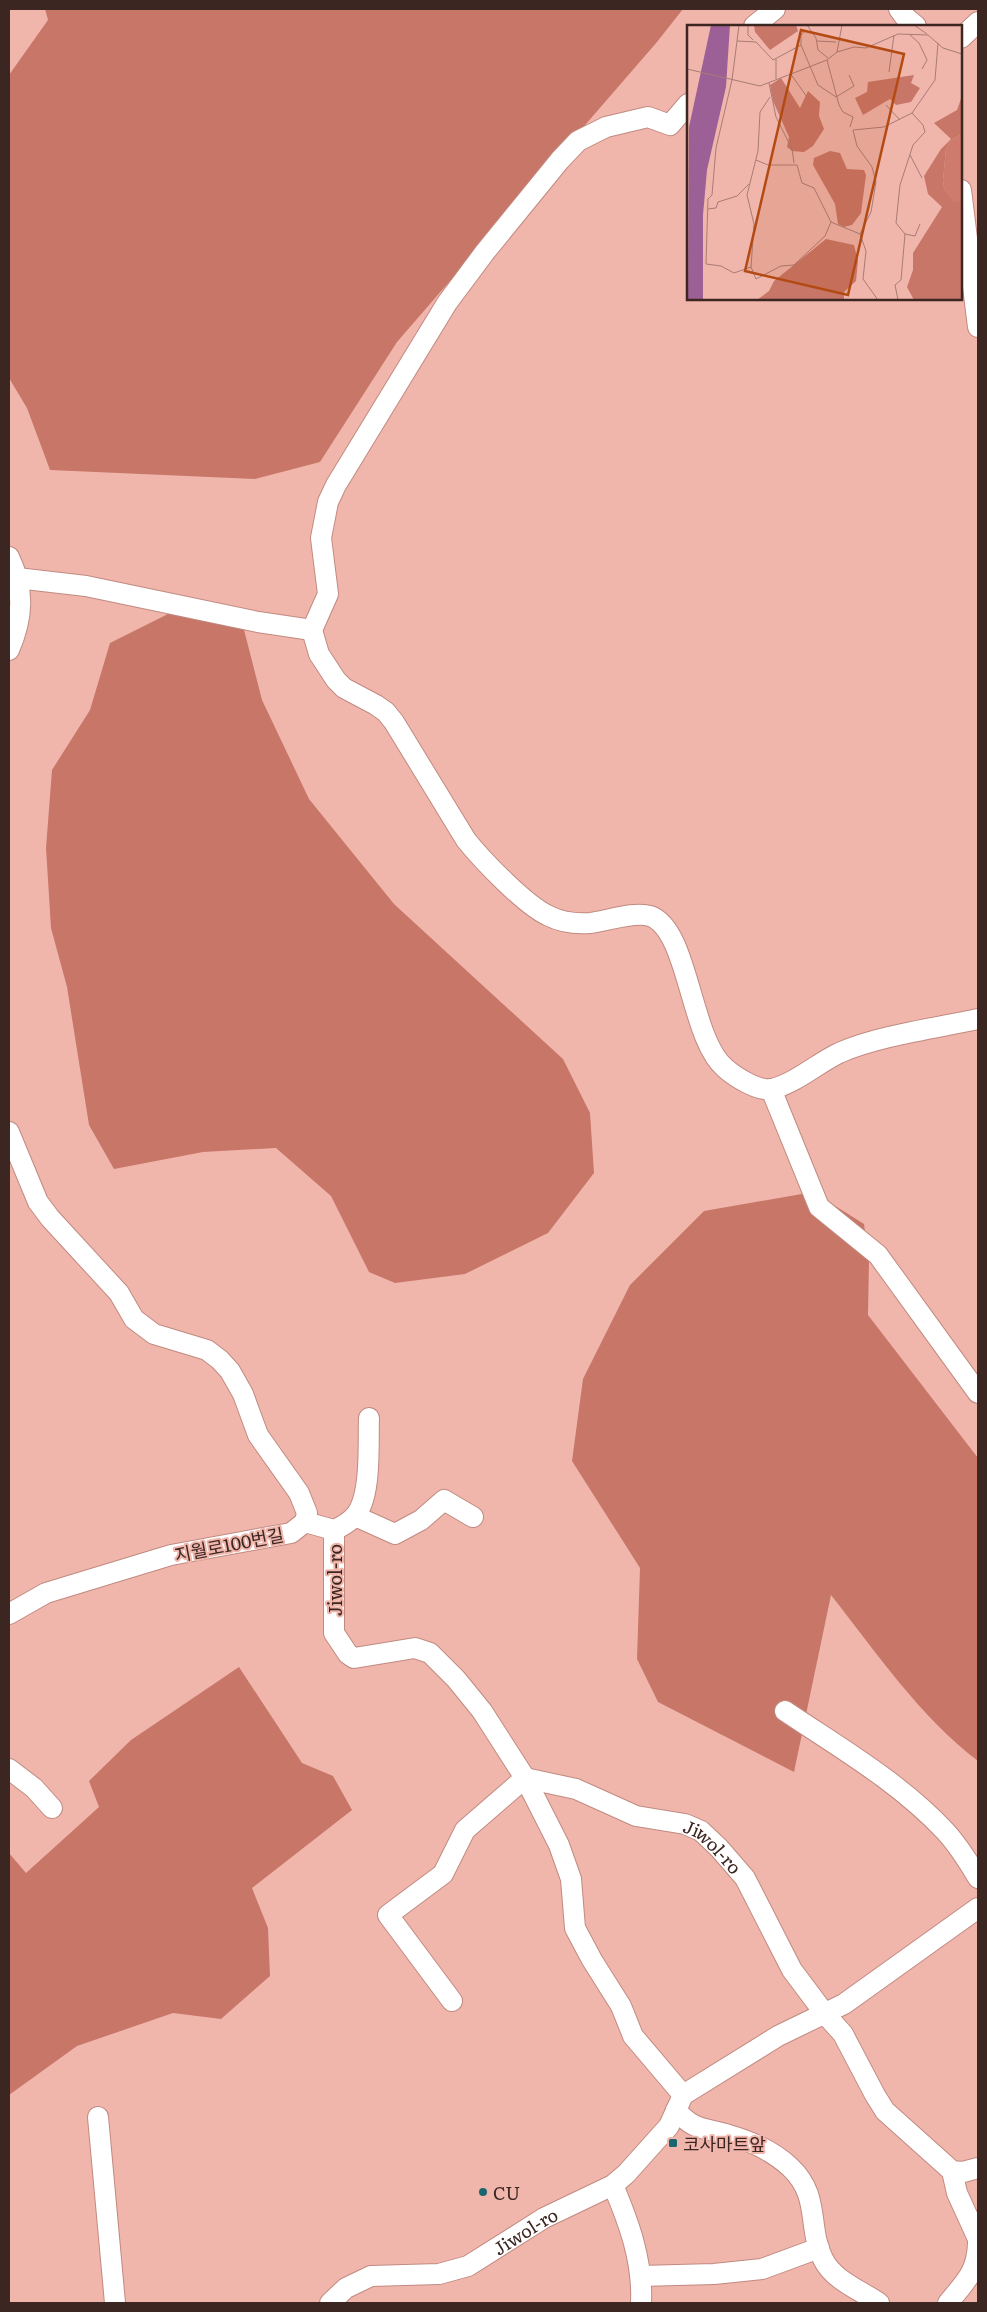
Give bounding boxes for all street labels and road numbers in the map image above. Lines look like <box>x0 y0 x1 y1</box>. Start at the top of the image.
street label: 지월로100번길 <box>172 1520 286 1568</box>
street label: Jiwol-ro <box>321 1544 348 1616</box>
street label: Jiwol-ro <box>679 1812 749 1879</box>
street label: Jiwol-ro <box>487 2200 562 2261</box>

